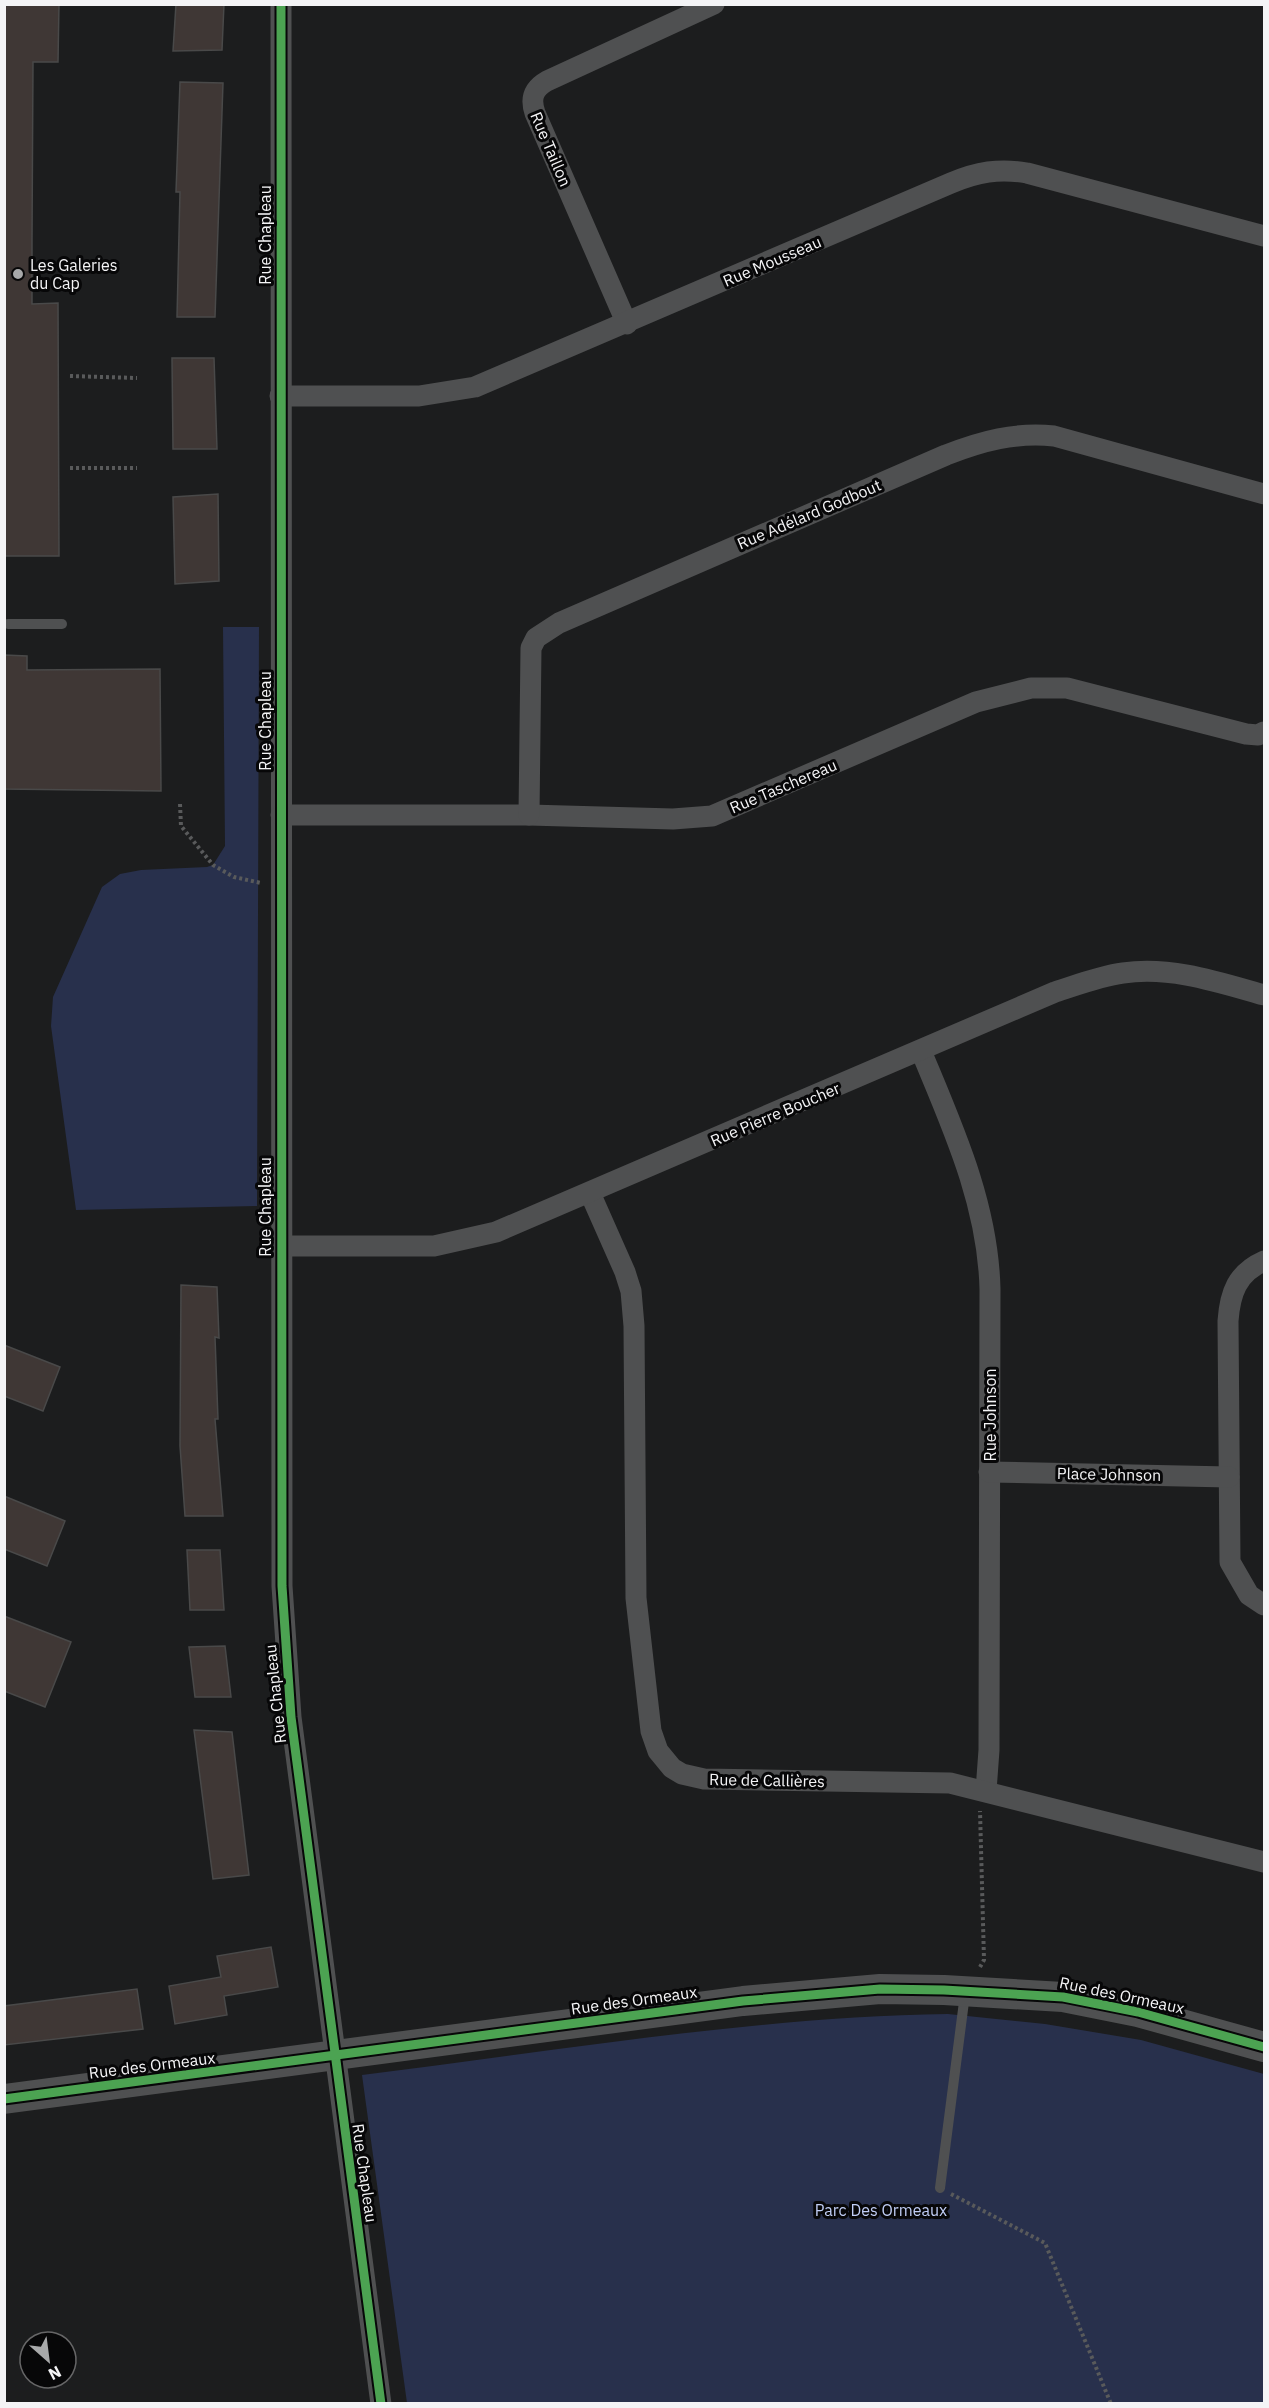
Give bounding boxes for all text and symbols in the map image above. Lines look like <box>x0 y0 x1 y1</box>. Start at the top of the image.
street label: Rue Taillon <box>526 109 576 189</box>
street label: Rue Chapleau <box>255 185 275 285</box>
street label: Rue Mousseau <box>720 231 824 291</box>
place label: Les Galeries du Cap <box>30 255 117 293</box>
marker: Les Galeries du Cap <box>11 267 25 281</box>
street label: Rue Adélard Godbout <box>734 475 884 553</box>
street label: Rue Chapleau <box>255 671 275 771</box>
street label: Rue Taschereau <box>726 754 840 818</box>
street label: Rue Pierre Boucher <box>707 1078 843 1150</box>
street label: Rue Chapleau <box>255 1157 275 1257</box>
street label: Rue Johnson <box>980 1368 1000 1462</box>
street label: Place Johnson <box>1057 1463 1161 1485</box>
street label: Rue Chapleau <box>260 1643 290 1745</box>
street label: Rue de Callières <box>709 1769 825 1791</box>
street label: Rue des Ormeaux <box>1058 1972 1186 2018</box>
street label: Rue des Ormeaux <box>570 1981 698 2019</box>
street label: Rue des Ormeaux <box>88 2047 216 2083</box>
street label: Rue Chapleau <box>348 2122 382 2224</box>
park label: Parc Des Ormeaux <box>815 2200 947 2220</box>
north arrow <box>18 2330 78 2390</box>
text: N <box>45 2362 65 2385</box>

